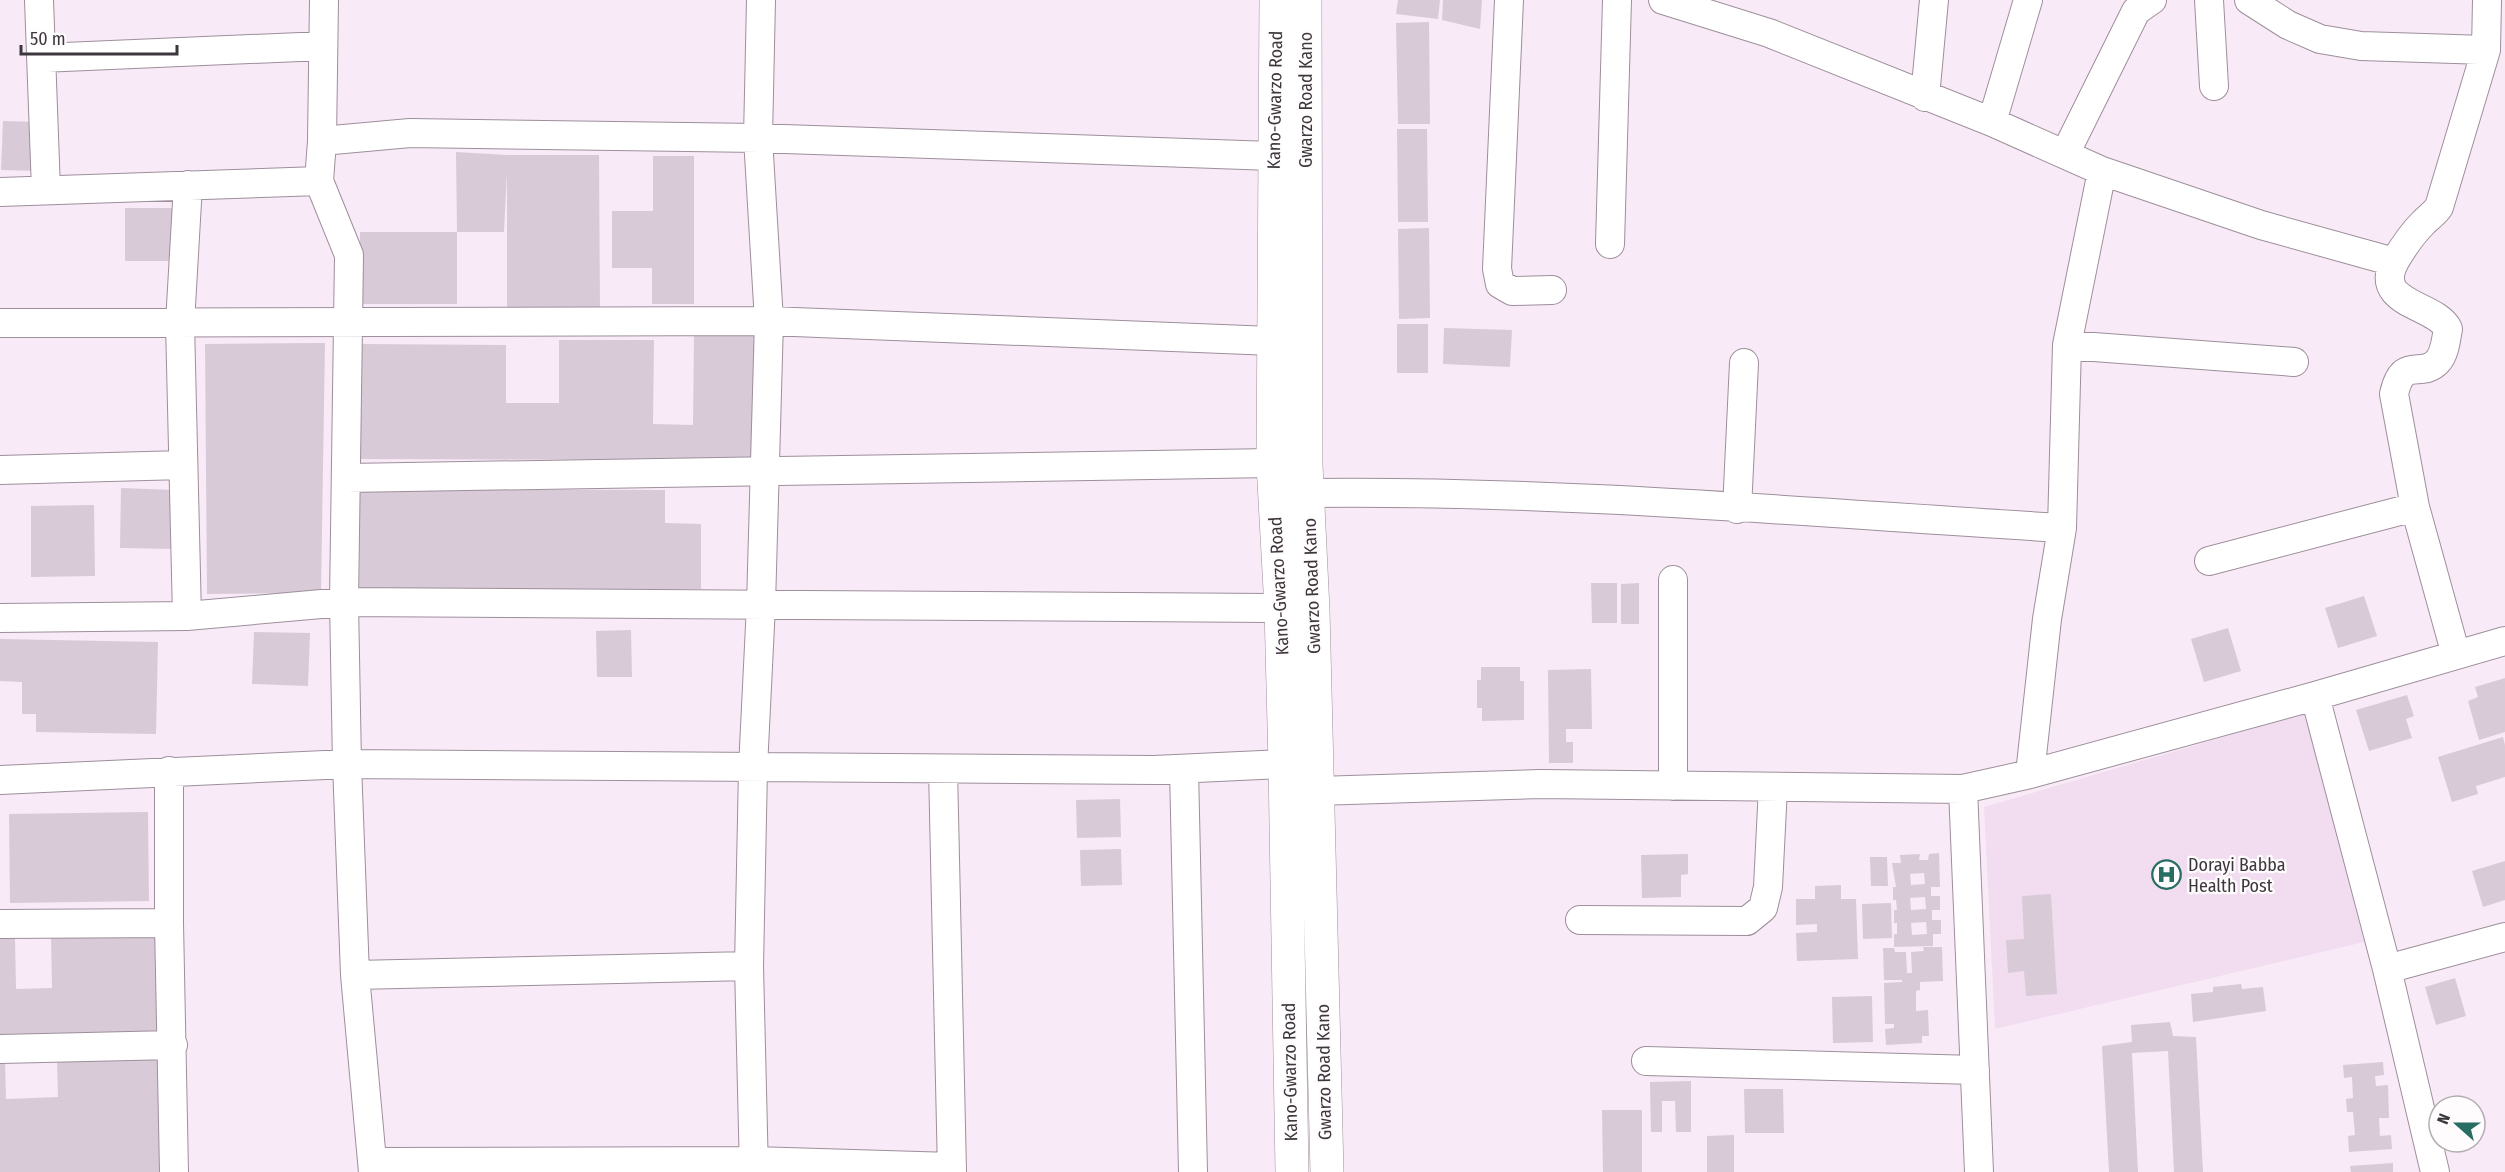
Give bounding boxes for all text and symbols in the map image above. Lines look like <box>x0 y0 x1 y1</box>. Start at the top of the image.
scale bar <box>21 18 177 56</box>
text: 50 m <box>30 28 66 50</box>
street label: Kano-Gwarzo Road <box>1263 31 1287 169</box>
street label: Gwarzo Road Kano <box>1295 32 1317 168</box>
street label: Kano-Gwarzo Road <box>1264 516 1294 656</box>
street label: Gwarzo Road Kano <box>1299 518 1325 654</box>
place label: Dorayi Babba Health Post <box>2188 854 2286 897</box>
hospital icon: Dorayi Babba Health Post <box>2151 859 2183 891</box>
street label: Kano-Gwarzo Road <box>1278 1003 1302 1141</box>
street label: Gwarzo Road Kano <box>1312 1004 1336 1140</box>
north arrow <box>2427 1094 2487 1154</box>
text: N <box>2433 1111 2454 1127</box>

